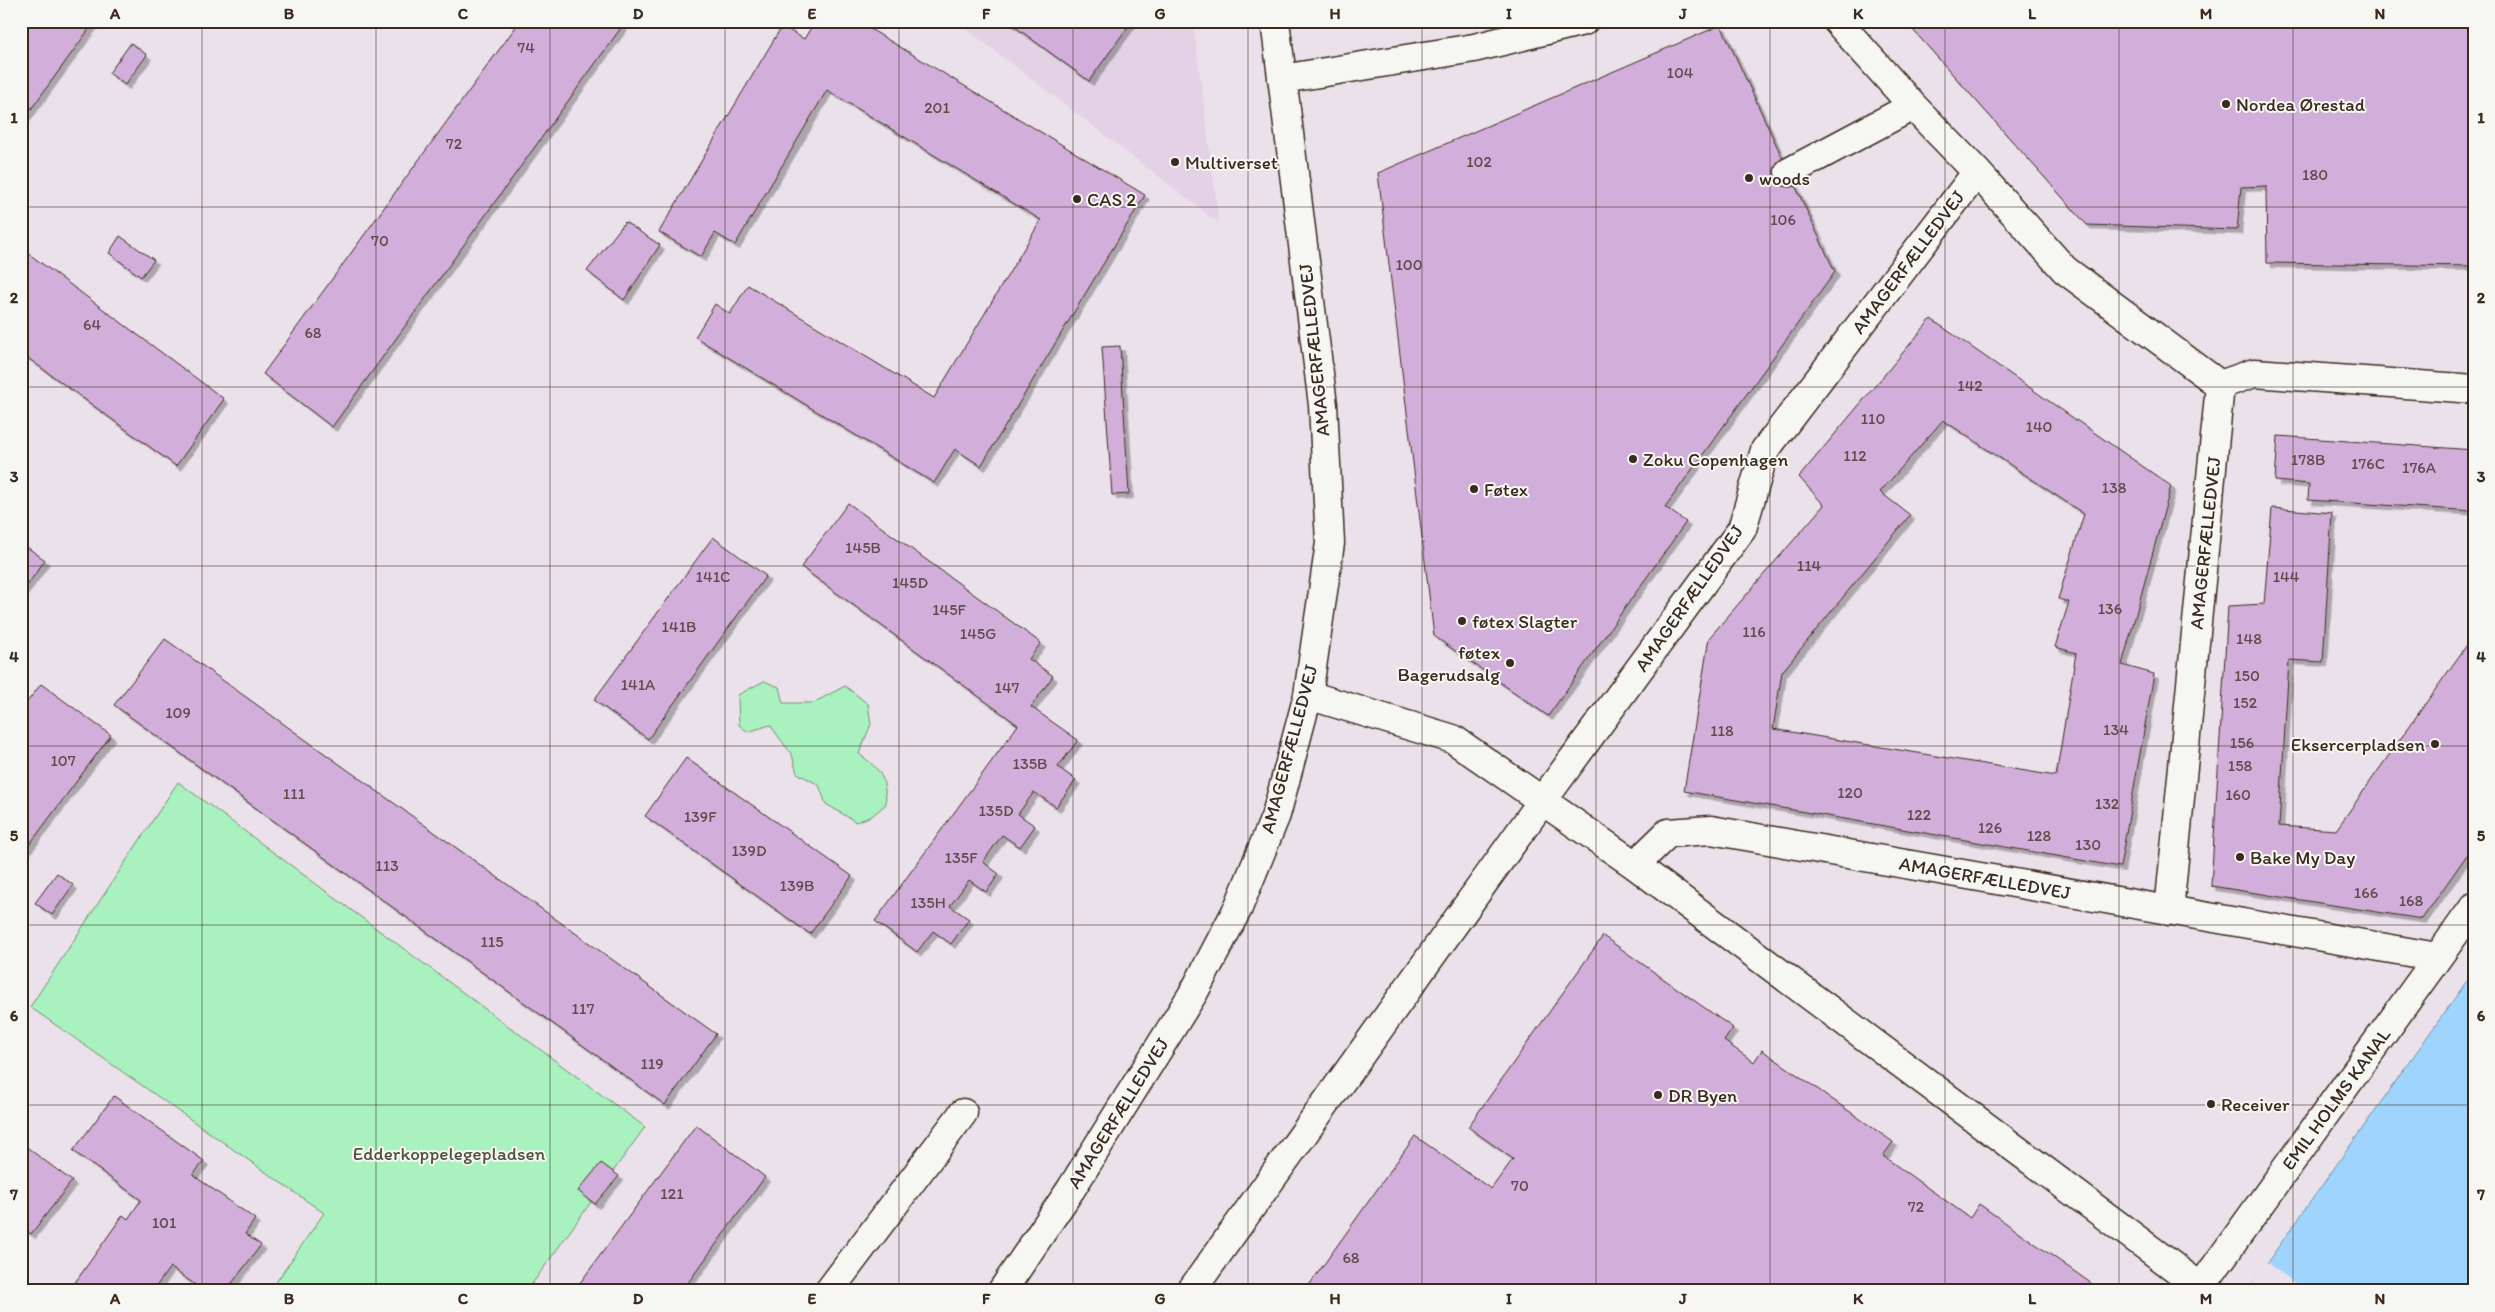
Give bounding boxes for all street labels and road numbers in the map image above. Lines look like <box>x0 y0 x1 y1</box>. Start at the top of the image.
street label: AMAGERFÆLLEDVEJ <box>1847 186 1969 338</box>
street label: AMAGERFÆLLEDVEJ <box>1293 262 1335 438</box>
street label: AMAGERFÆLLEDVEJ <box>2184 455 2226 631</box>
street label: AMAGERFÆLLEDVEJ <box>1630 520 1748 676</box>
street label: AMAGERFÆLLEDVEJ <box>1255 662 1323 836</box>
street label: AMAGERFÆLLEDVEJ <box>1897 852 2073 904</box>
street label: EMIL HOLMS KANAL <box>2277 1023 2395 1174</box>
street label: AMAGERFÆLLEDVEJ <box>1062 1033 1174 1193</box>

